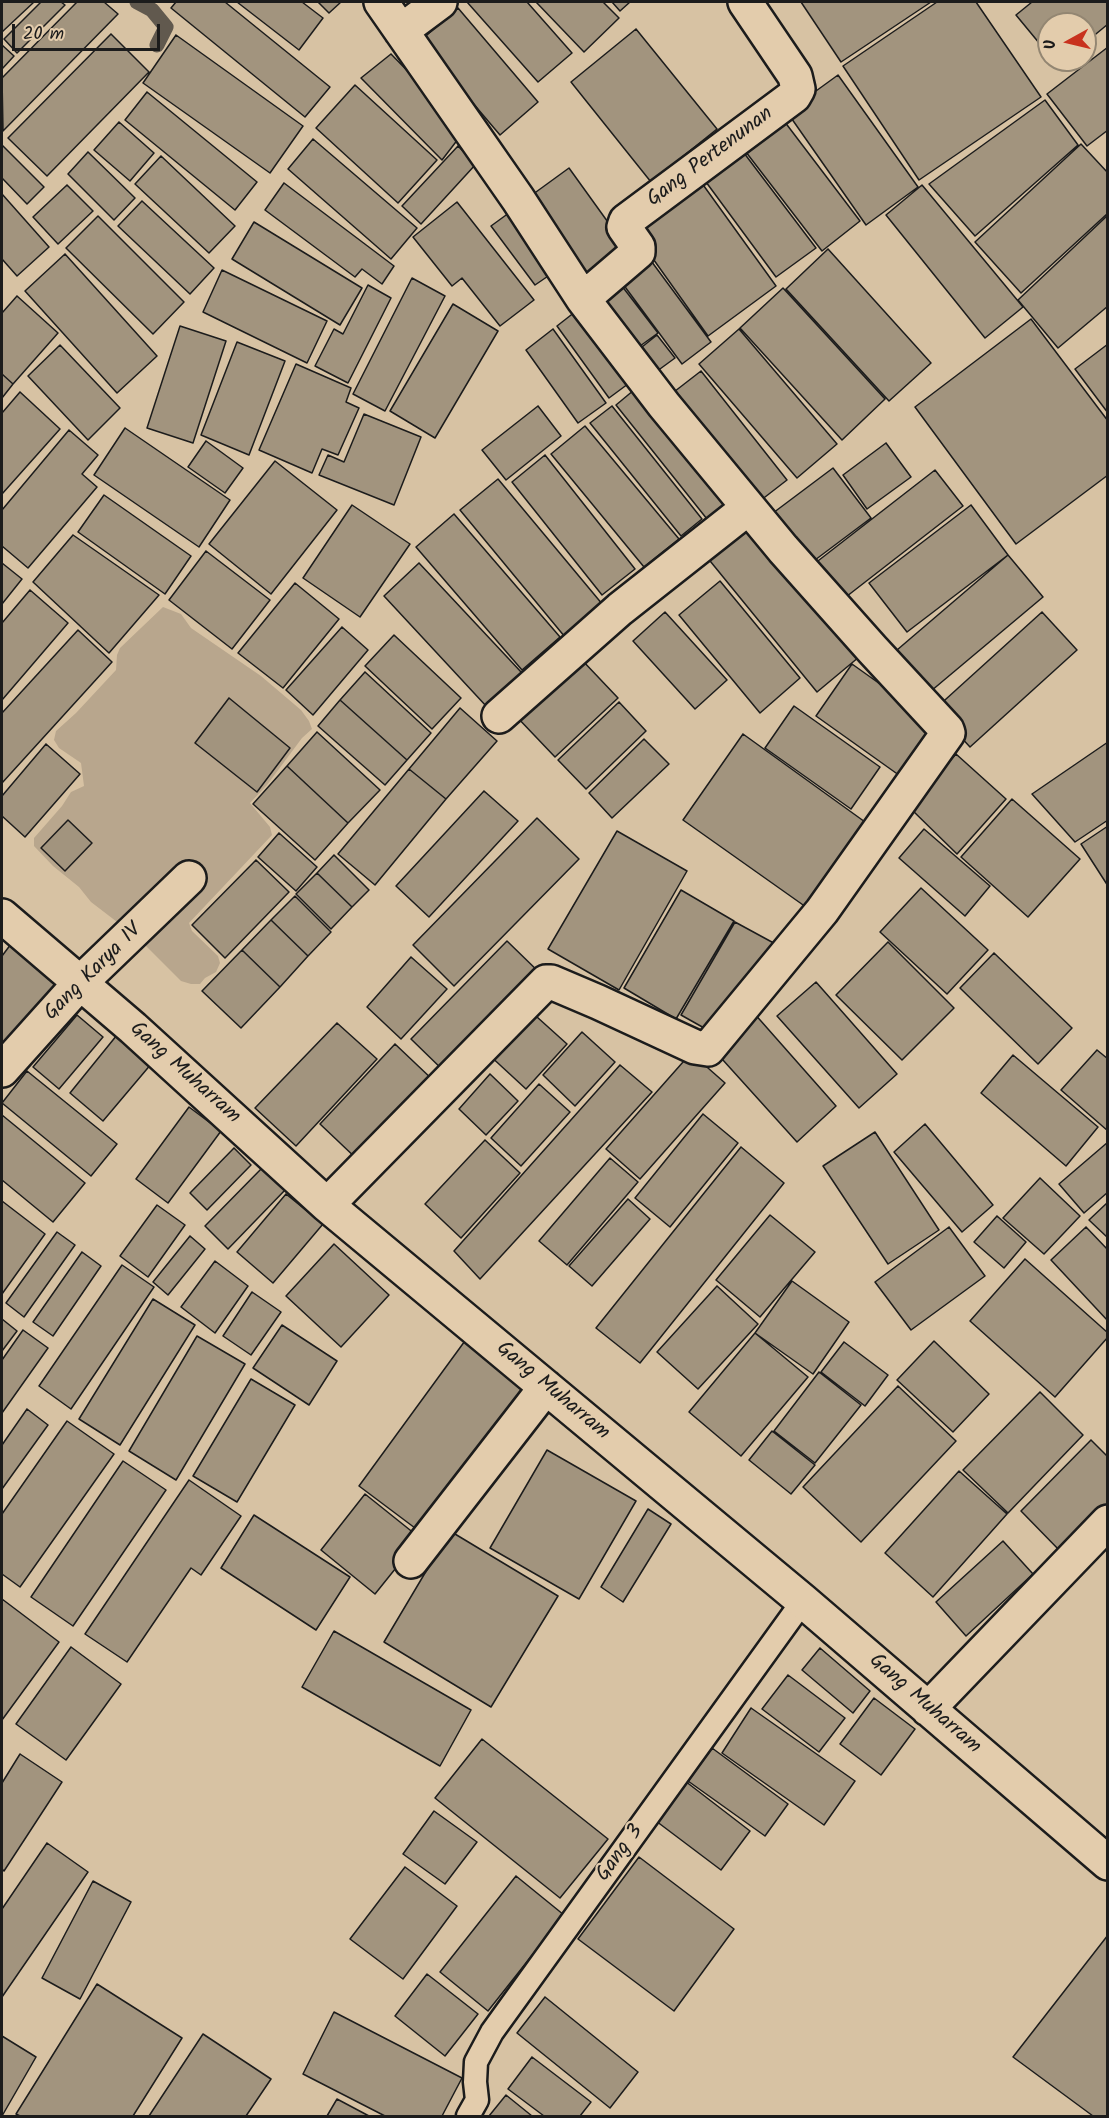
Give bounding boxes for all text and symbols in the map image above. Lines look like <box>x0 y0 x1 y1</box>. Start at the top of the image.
scale bar <box>15 12 164 50</box>
north arrow <box>1037 12 1097 72</box>
text: 20 m <box>23 20 64 49</box>
text: U <box>1038 38 1064 51</box>
street label: Gang Pertenunan <box>643 102 779 214</box>
street label: Gang Karya IV <box>40 919 148 1027</box>
street label: Gang Muharram <box>123 1018 245 1130</box>
street label: Gang Muharram <box>490 1337 614 1447</box>
street label: Gang Muharram <box>863 1649 985 1761</box>
street label: Gang 3 <box>592 1821 650 1887</box>

